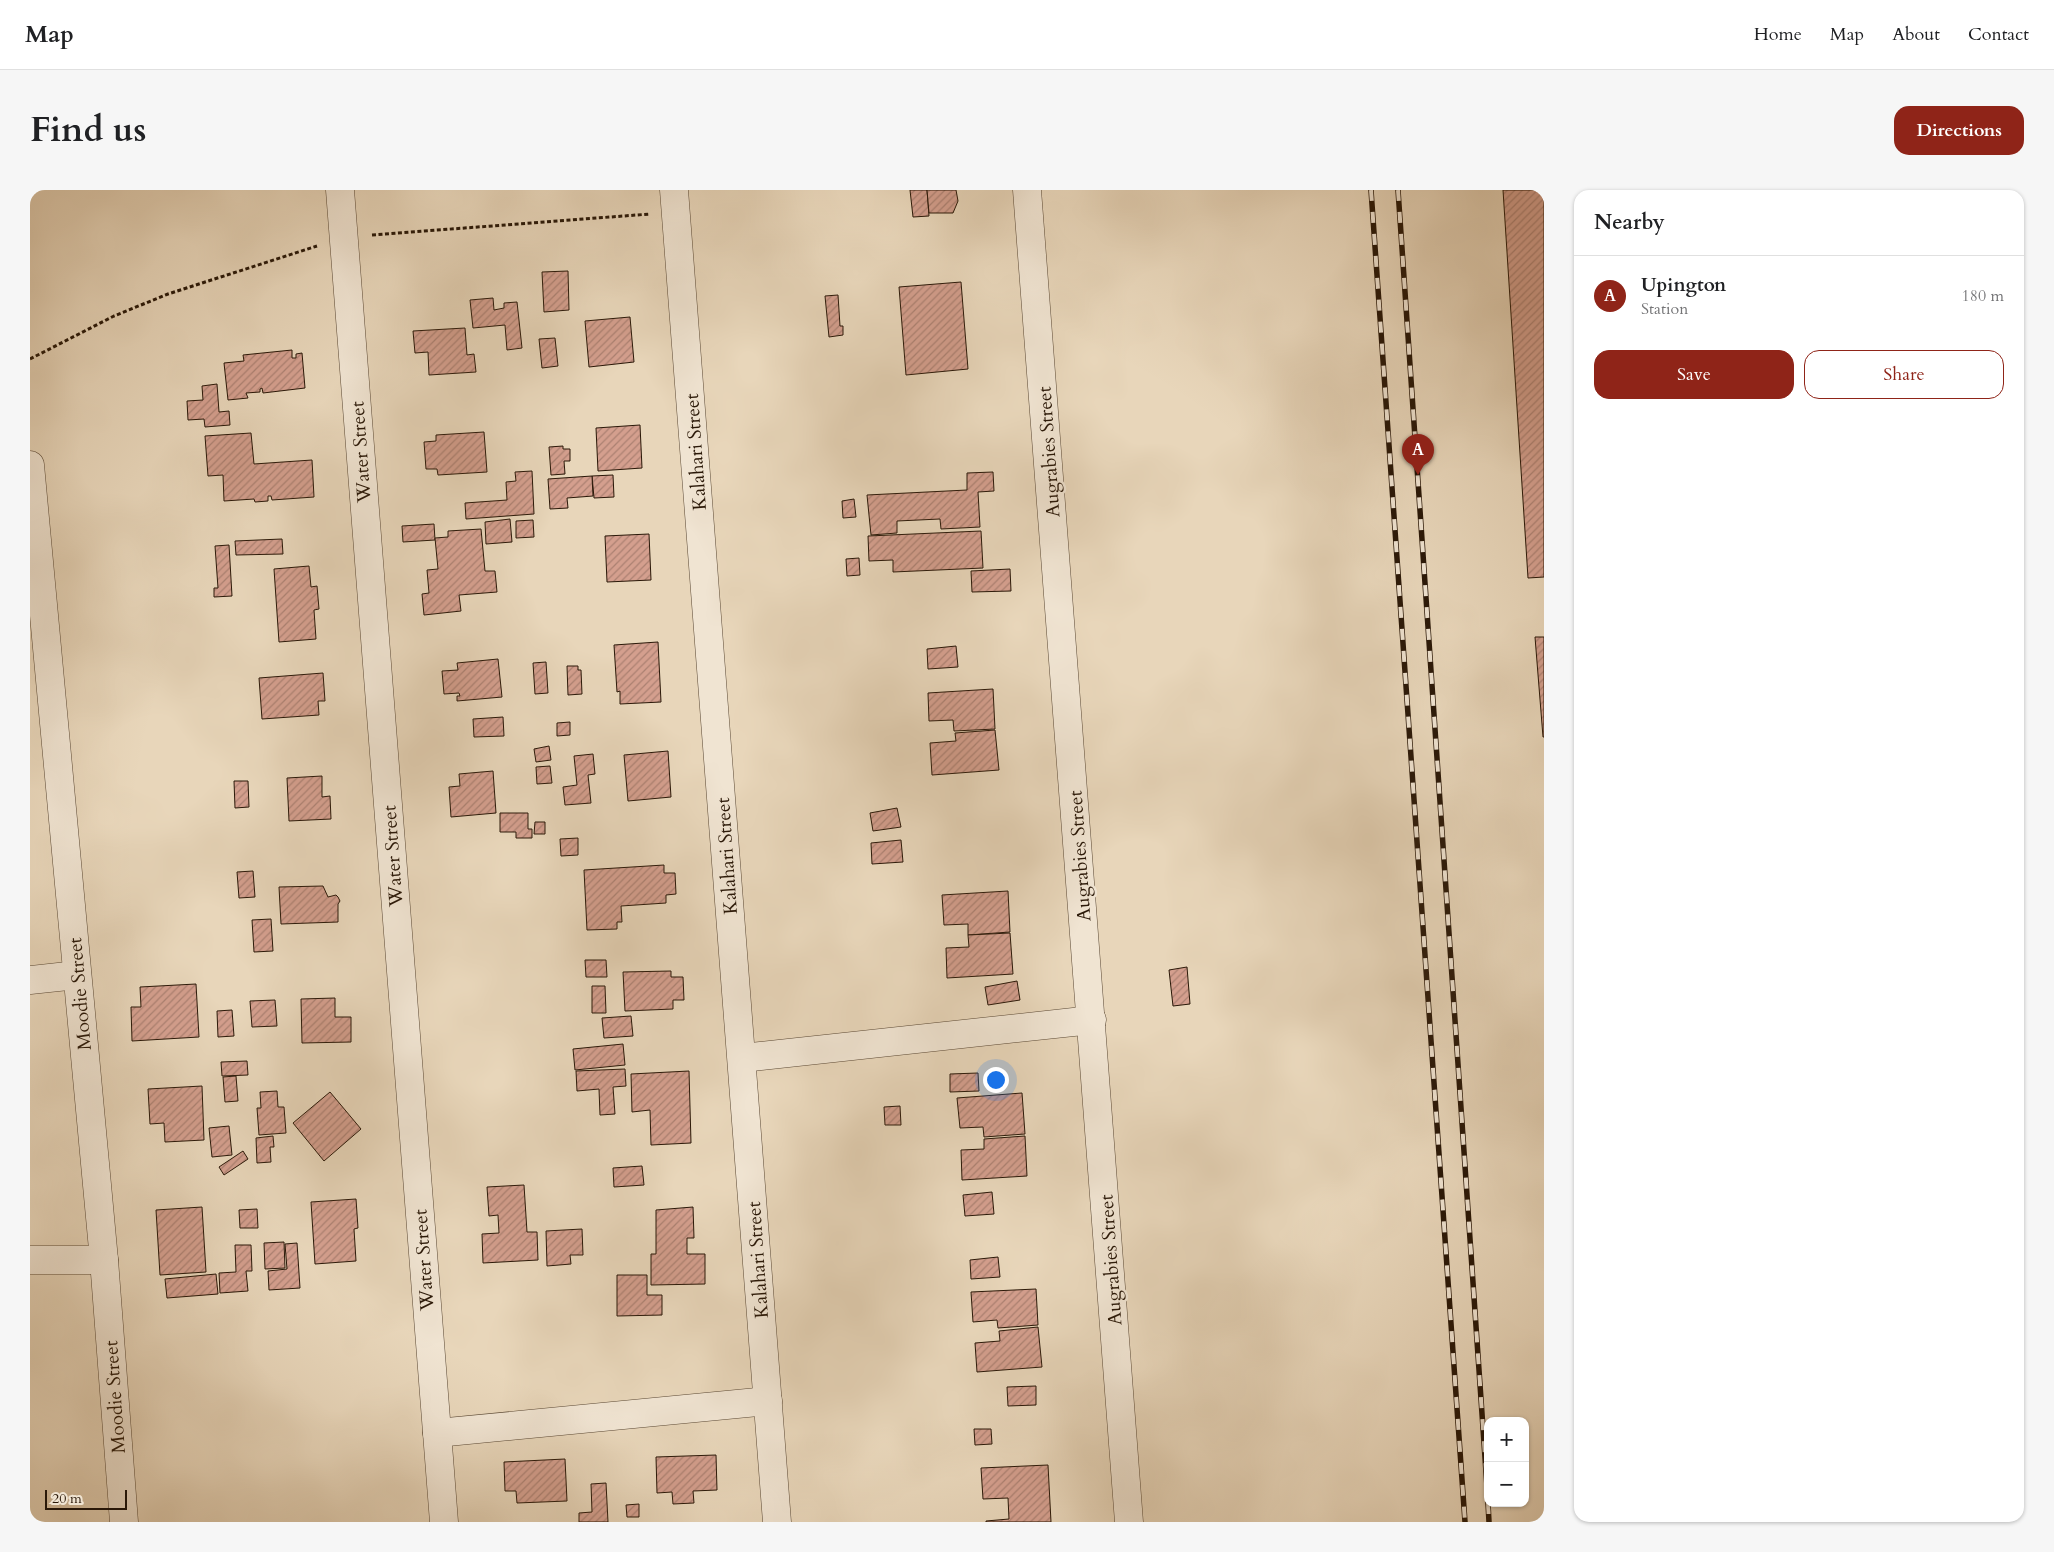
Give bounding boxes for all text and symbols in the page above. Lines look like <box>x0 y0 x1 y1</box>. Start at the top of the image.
text: Map <box>25 18 74 51</box>
text: Home <box>1754 22 1802 47</box>
text: Map <box>1830 22 1864 47</box>
text: About <box>1892 22 1940 47</box>
text: Contact <box>1968 22 2029 47</box>
text: Find us <box>30 106 146 154</box>
button: Directions <box>1894 106 2024 155</box>
text: Nearby <box>1594 208 1665 237</box>
text: Upington <box>1641 272 1726 298</box>
text: A <box>1604 285 1616 307</box>
text: 180 m <box>1962 285 2004 307</box>
text: Station <box>1641 298 1688 320</box>
button: Save <box>1594 350 1794 399</box>
button: Share <box>1804 350 2004 399</box>
street label: Augrabies Street <box>1031 386 1067 518</box>
street label: Kalahari Street <box>679 393 713 511</box>
street label: Water Street <box>344 400 378 504</box>
pin: A <box>1402 434 1434 475</box>
street label: Augrabies Street <box>1062 790 1098 922</box>
street label: Kalahari Street <box>710 797 744 915</box>
street label: Water Street <box>376 804 410 908</box>
street label: Moodie Street <box>62 936 98 1052</box>
your location <box>983 1067 1009 1093</box>
street label: Augrabies Street <box>1093 1194 1129 1326</box>
street label: Kalahari Street <box>741 1201 775 1319</box>
street label: Water Street <box>407 1208 441 1312</box>
street label: Moodie Street <box>98 1339 132 1454</box>
map controls <box>1484 1417 1529 1507</box>
button: + <box>1484 1417 1529 1462</box>
button: − <box>1484 1462 1529 1507</box>
scale bar <box>45 1487 128 1510</box>
text: 20 m <box>52 1489 82 1508</box>

